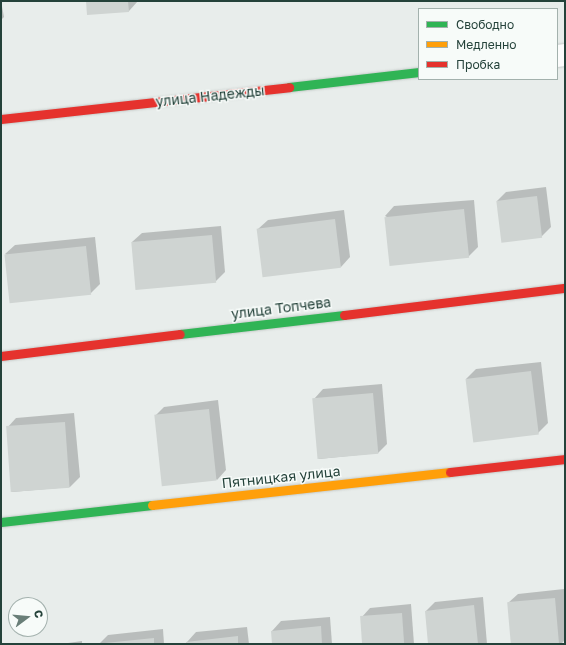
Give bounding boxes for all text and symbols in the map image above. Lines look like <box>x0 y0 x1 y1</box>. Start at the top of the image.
legend <box>418 8 558 80</box>
text: Свободно <box>456 17 514 32</box>
text: Медленно <box>456 37 516 52</box>
text: Пробка <box>456 57 500 72</box>
street label: улица Надежды <box>155 82 265 110</box>
street label: улица Топчева <box>230 294 332 322</box>
street label: Пятницкая улица <box>221 462 341 492</box>
north arrow <box>8 597 48 637</box>
text: С <box>32 608 46 619</box>

